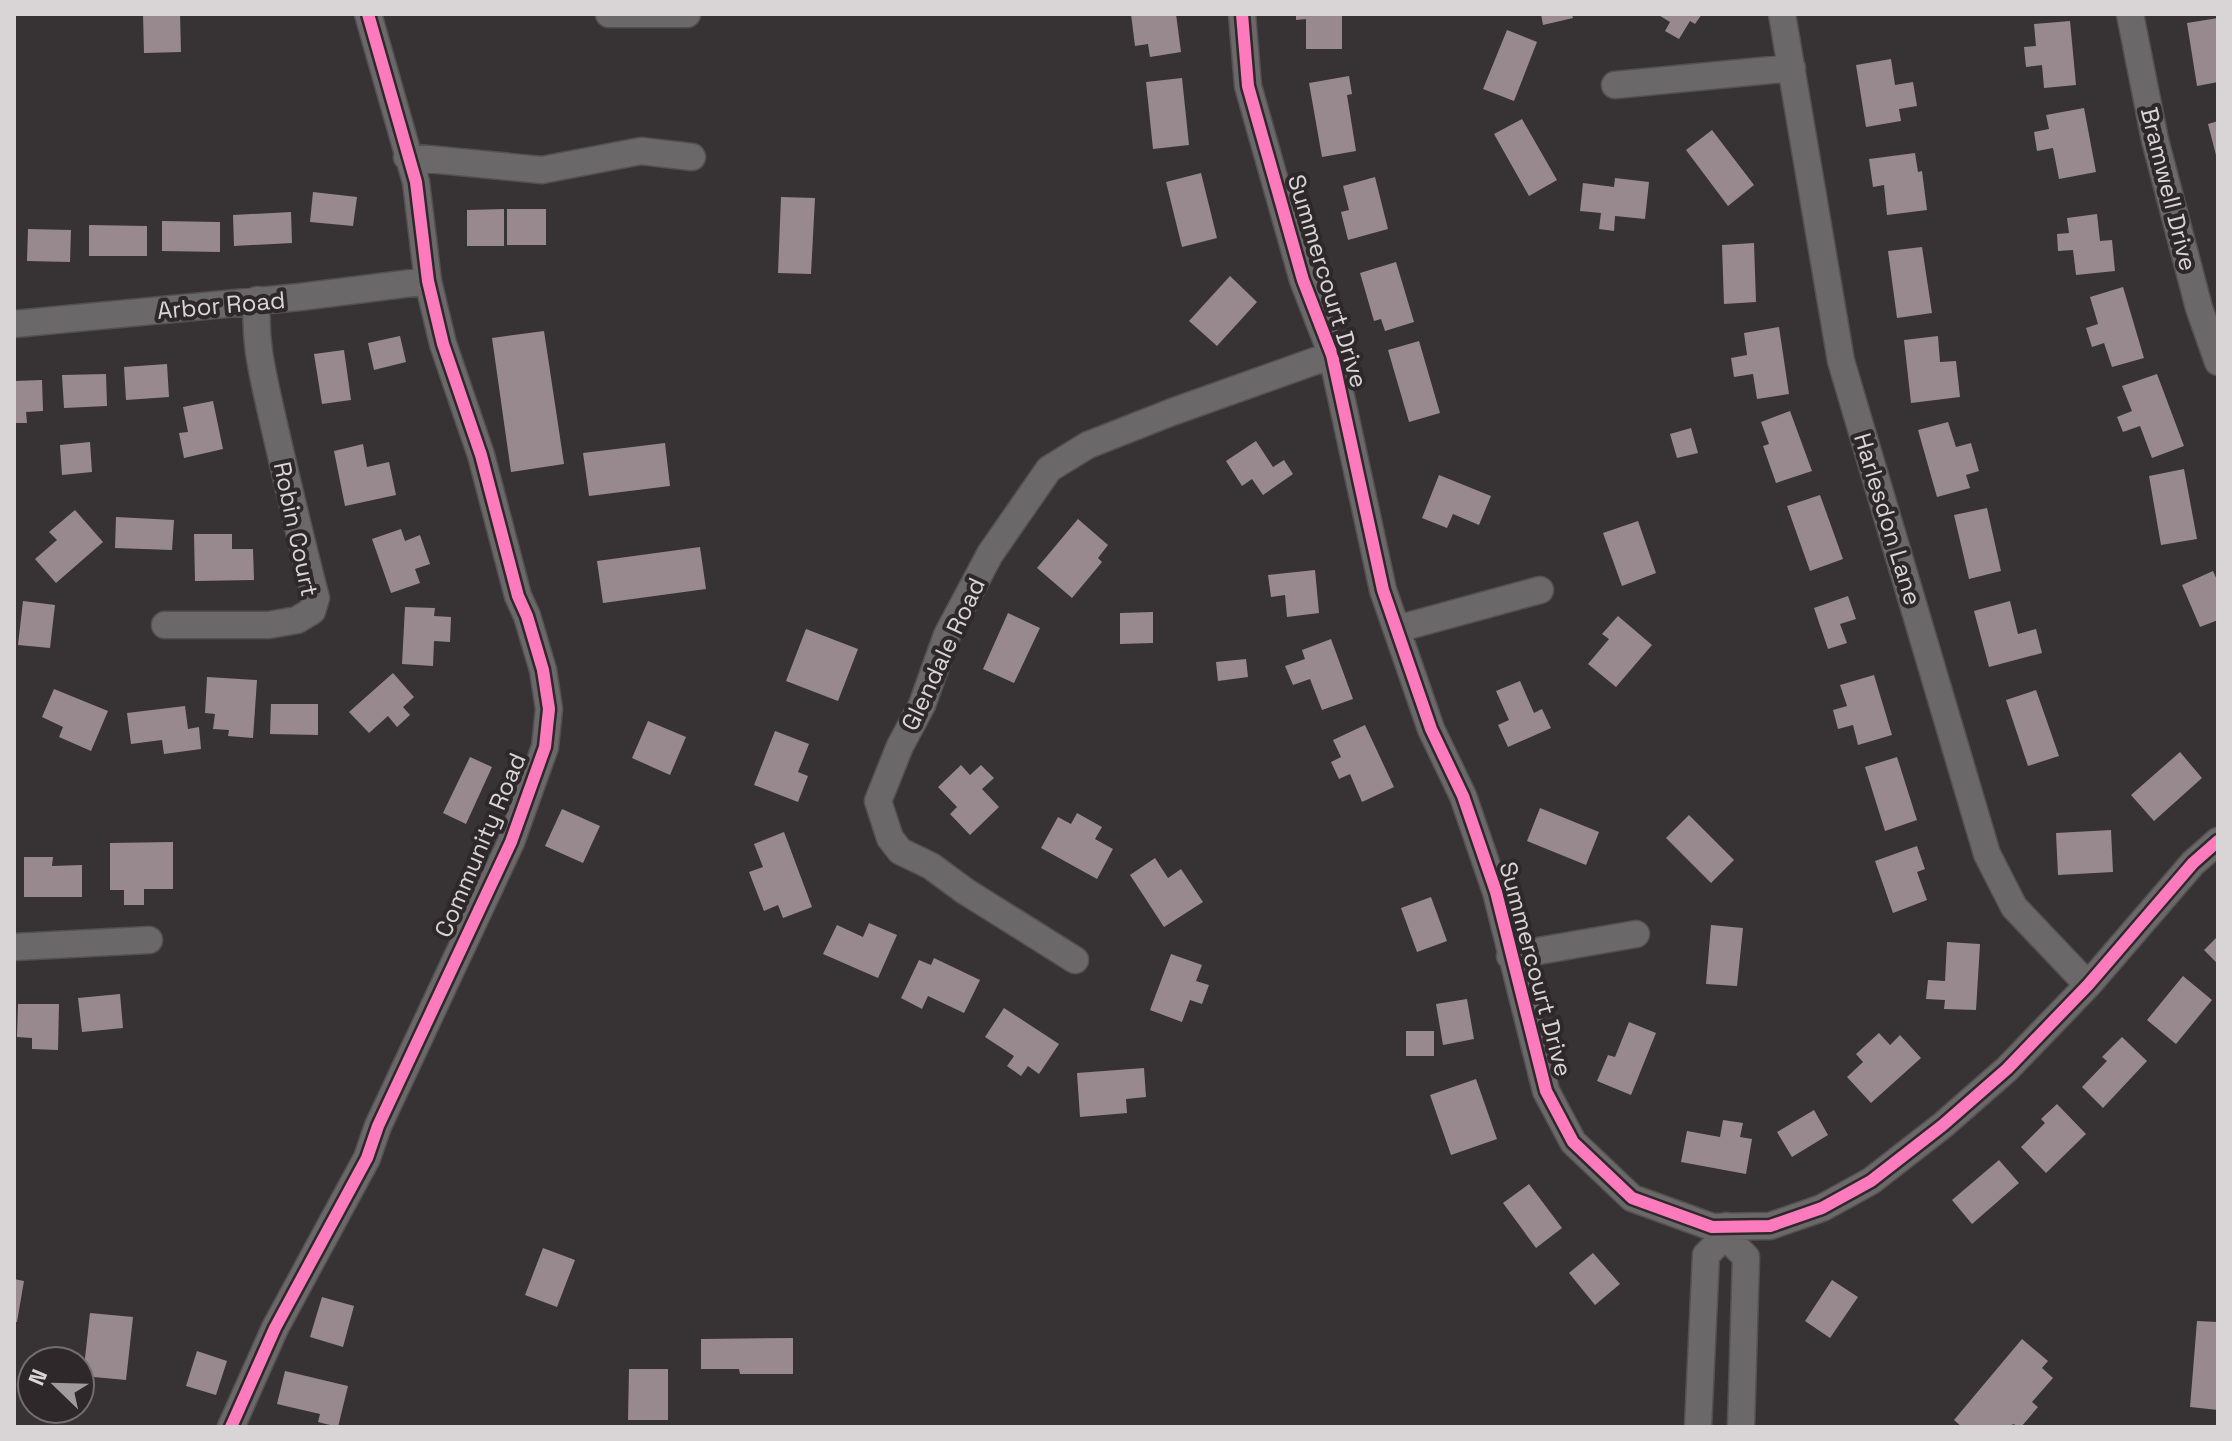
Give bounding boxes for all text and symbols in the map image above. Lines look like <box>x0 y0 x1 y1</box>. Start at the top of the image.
street label: Bramwell Drive <box>2134 104 2204 274</box>
street label: Summercourt Drive <box>1281 171 1375 391</box>
street label: Arbor Road <box>156 284 286 326</box>
street label: Harlesdon Lane <box>1847 429 1929 609</box>
street label: Robin Court <box>267 459 325 599</box>
street label: Glendale Road <box>894 573 992 735</box>
street label: Community Road <box>427 748 533 942</box>
street label: Summercourt Drive <box>1492 858 1580 1080</box>
north arrow <box>16 1345 96 1425</box>
text: N <box>22 1365 53 1389</box>

